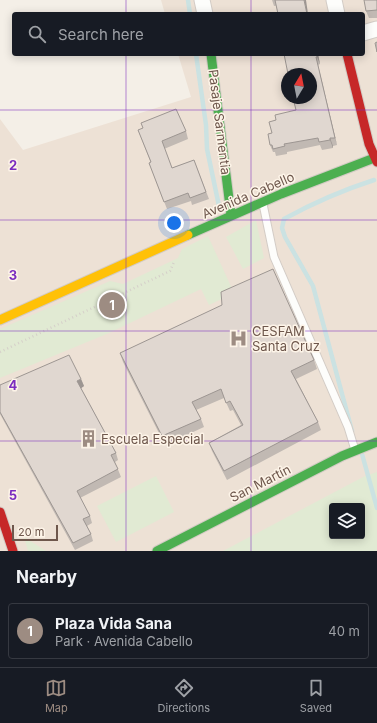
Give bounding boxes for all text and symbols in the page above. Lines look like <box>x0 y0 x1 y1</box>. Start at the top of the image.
search box <box>12 12 365 56</box>
icon: search <box>26 23 48 45</box>
text: Search here <box>58 25 144 44</box>
street label: Pasaje Sarmentia <box>206 68 234 176</box>
north arrow <box>281 68 317 104</box>
text: 2 <box>9 157 17 173</box>
street label: Avenida Cabello <box>199 168 297 222</box>
your location <box>164 213 184 233</box>
text: 3 <box>9 267 17 283</box>
pin: 1 <box>99 290 125 320</box>
place label: CESFAM Santa Cruz <box>252 323 320 354</box>
hospital icon: CESFAM Santa Cruz <box>229 328 249 348</box>
text: 4 <box>9 377 18 393</box>
building icon: Escuela Especial <box>78 429 98 449</box>
place label: Escuela Especial <box>101 431 204 447</box>
street label: San Martín <box>227 461 293 505</box>
text: 5 <box>9 487 17 503</box>
map controls <box>329 503 365 539</box>
button: layers <box>329 503 365 539</box>
scale bar <box>12 523 58 542</box>
text: 20 m <box>18 525 44 539</box>
text: Nearby <box>16 567 77 587</box>
text: Plaza Vida Sana <box>55 614 172 633</box>
text: 1 <box>27 623 33 639</box>
text: 40 m <box>328 623 360 639</box>
text: Park · Avenida Cabello <box>55 633 193 649</box>
tab: Map <box>45 677 68 715</box>
tab: Directions <box>158 677 210 715</box>
tab: Saved <box>300 677 332 715</box>

